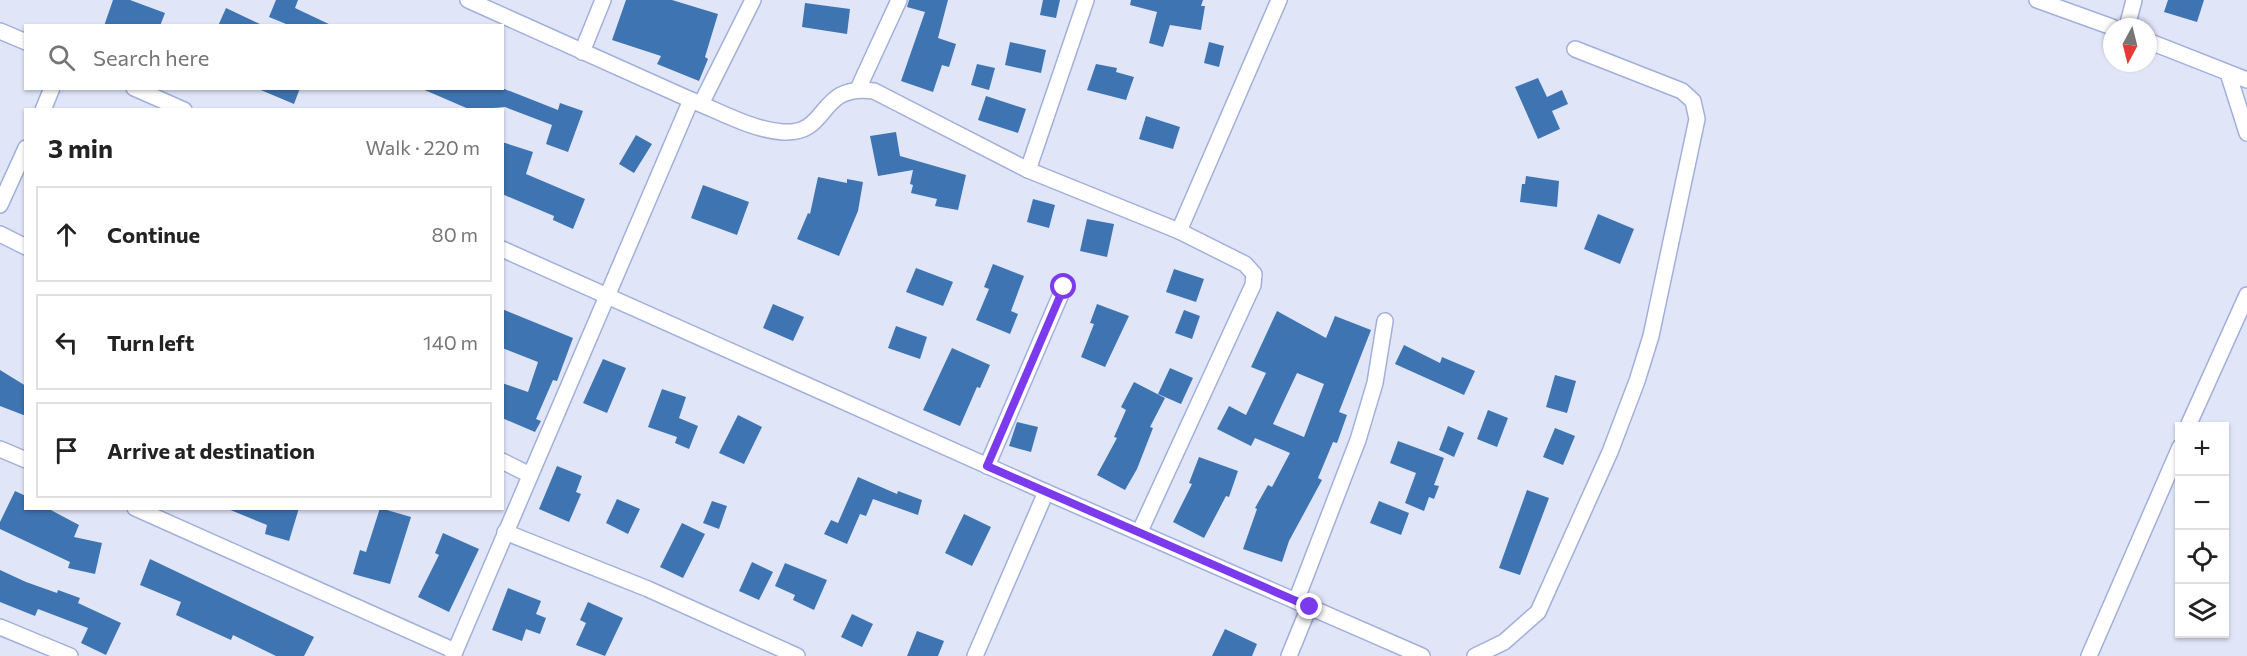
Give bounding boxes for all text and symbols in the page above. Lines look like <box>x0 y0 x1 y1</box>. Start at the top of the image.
north arrow <box>2103 18 2157 72</box>
search box <box>24 24 504 90</box>
icon: search <box>45 41 78 74</box>
text: Search here <box>93 44 209 71</box>
text: 3 min <box>48 132 113 163</box>
text: Walk · 220 m <box>365 135 480 159</box>
icon: ahead <box>50 218 83 251</box>
text: Continue <box>107 221 200 248</box>
text: 80 m <box>432 222 478 246</box>
route start <box>1050 273 1076 299</box>
icon: left <box>50 326 83 359</box>
text: Turn left <box>107 329 194 356</box>
text: 140 m <box>423 330 478 354</box>
map controls <box>2175 422 2229 638</box>
button: + <box>2175 422 2229 476</box>
icon: arrive <box>50 434 83 467</box>
text: Arrive at destination <box>107 437 315 464</box>
button: − <box>2175 476 2229 530</box>
button: locate <box>2175 530 2229 584</box>
button: layers <box>2175 584 2229 638</box>
route end <box>1296 593 1322 619</box>

